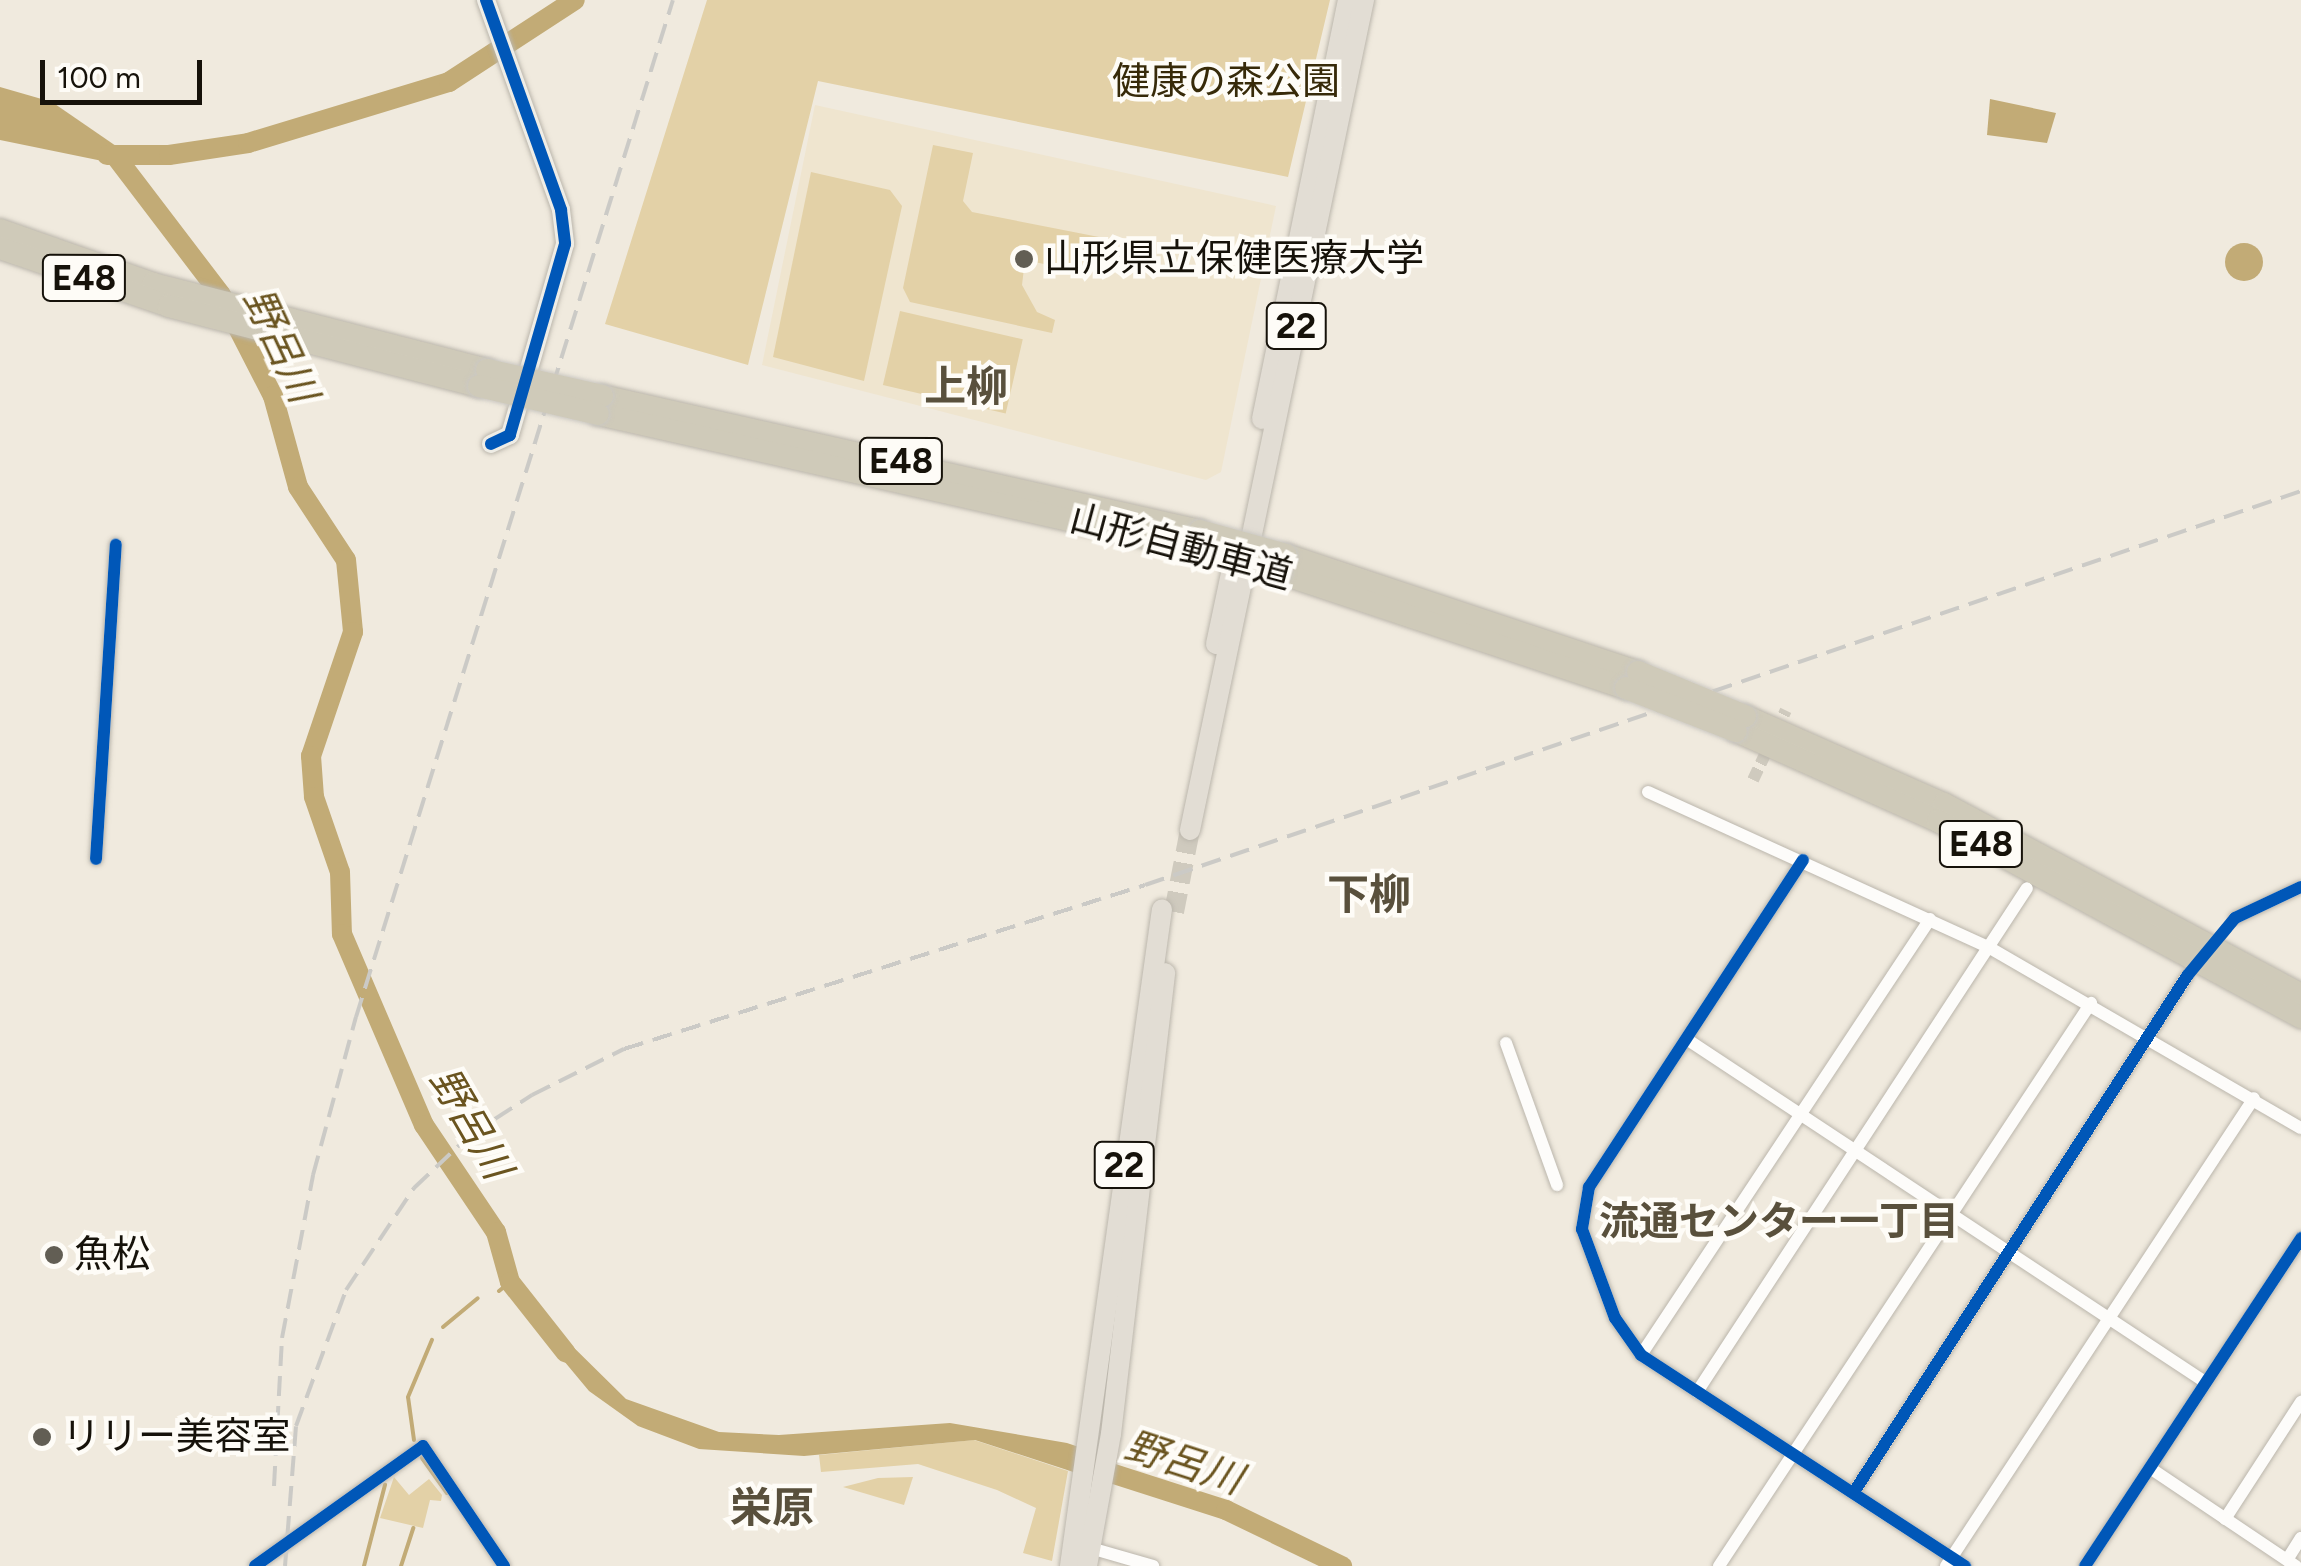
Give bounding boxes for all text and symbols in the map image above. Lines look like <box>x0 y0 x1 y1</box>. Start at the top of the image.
scale bar <box>45 40 208 102</box>
text: 100 m <box>57 59 141 96</box>
park label: 健康の森公園 <box>1112 59 1340 105</box>
place label: 山形県立保健医療大学 <box>1044 236 1424 282</box>
road number: E48 <box>42 248 126 308</box>
marker: 山形県立保健医療大学 <box>1013 248 1035 270</box>
water label: 野呂川 <box>234 280 328 410</box>
road number: 22 <box>1264 296 1328 356</box>
district label: 上柳 <box>924 362 1008 412</box>
road number: E48 <box>858 431 944 491</box>
street label: 山形自動車道 <box>1065 495 1297 599</box>
road number: E48 <box>1938 814 2024 874</box>
district label: 下柳 <box>1327 870 1411 920</box>
water label: 野呂川 <box>420 1059 522 1187</box>
road number: 22 <box>1092 1135 1156 1195</box>
district label: 流通センター一丁目 <box>1599 1197 1959 1245</box>
place label: 魚松 <box>74 1232 150 1278</box>
marker: 魚松 <box>43 1244 65 1266</box>
place label: リリー美容室 <box>62 1414 290 1460</box>
water label: 野呂川 <box>1120 1421 1248 1503</box>
marker: リリー美容室 <box>31 1426 53 1448</box>
district label: 栄原 <box>730 1483 814 1533</box>

